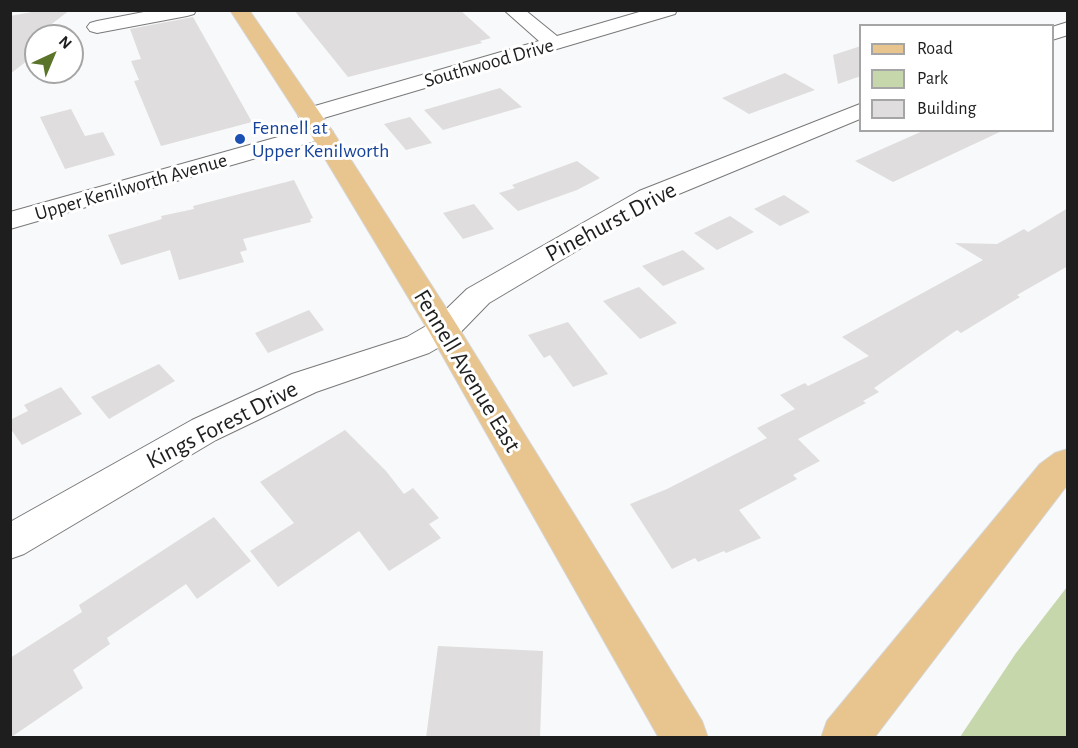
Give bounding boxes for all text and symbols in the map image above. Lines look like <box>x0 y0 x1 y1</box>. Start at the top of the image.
north arrow <box>24 24 84 84</box>
legend <box>859 24 1054 132</box>
text: N <box>56 33 75 52</box>
street label: Southwood Drive <box>421 33 557 93</box>
text: Road <box>917 40 953 58</box>
text: Park <box>917 70 948 88</box>
text: Building <box>917 100 976 118</box>
place label: Fennell at Upper Kenilworth <box>252 116 389 163</box>
marker: Fennell at Upper Kenilworth <box>233 132 247 146</box>
street label: Upper Kenilworth Avenue <box>32 148 230 226</box>
street label: Pinehurst Drive <box>540 175 682 269</box>
street label: Fennell Avenue East <box>407 284 527 458</box>
street label: Kings Forest Drive <box>141 374 303 476</box>

